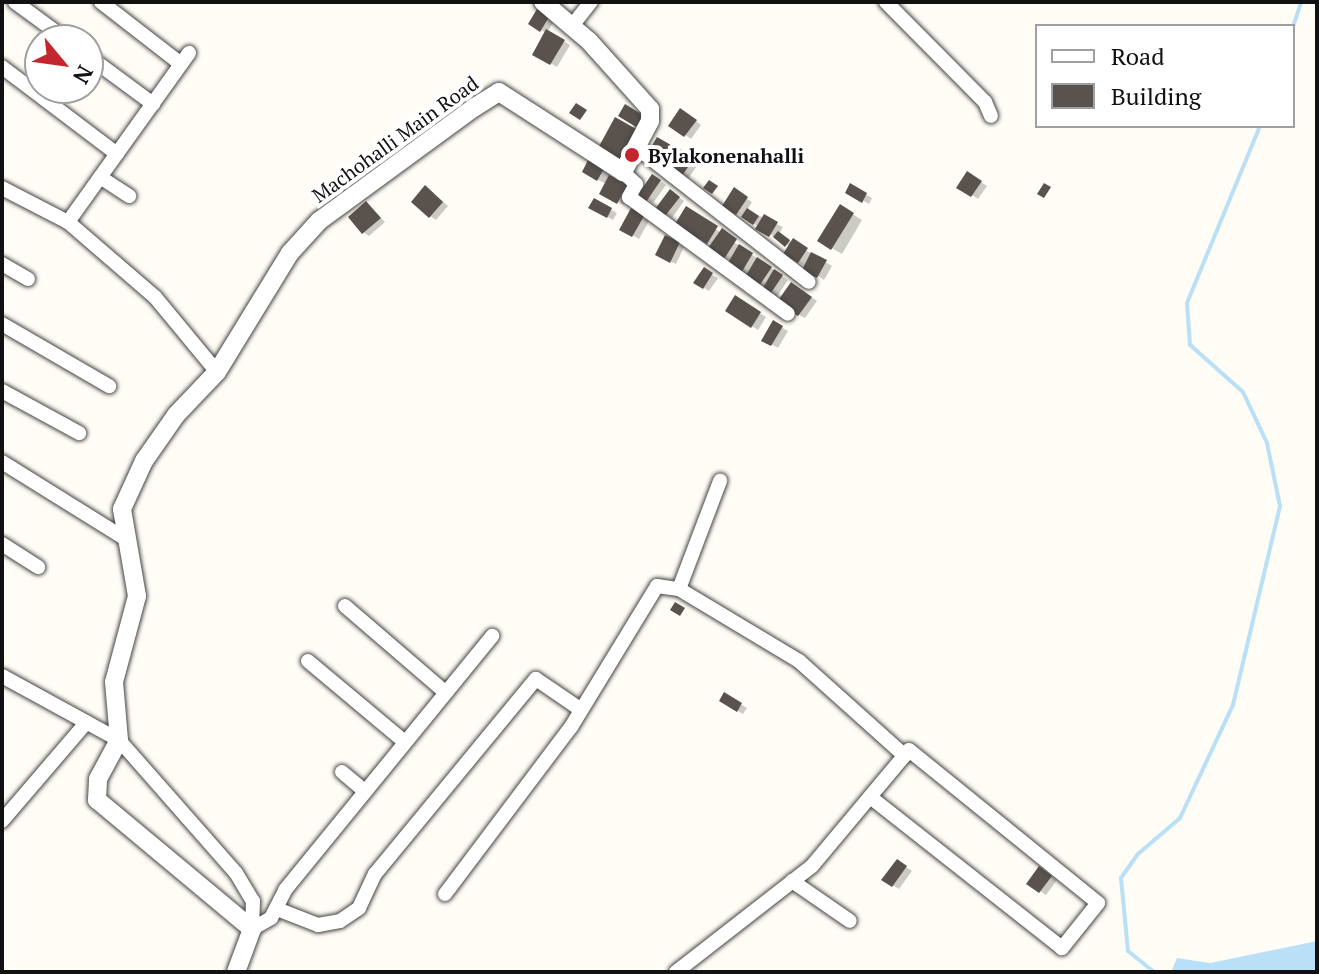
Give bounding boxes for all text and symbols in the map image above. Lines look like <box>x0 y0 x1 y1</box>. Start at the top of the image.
north arrow <box>24 24 104 104</box>
legend <box>1035 24 1295 128</box>
text: Road <box>1111 40 1165 72</box>
text: N <box>67 61 100 89</box>
street label: Machohalli Main Road <box>307 71 483 207</box>
text: Building <box>1111 80 1201 112</box>
place label: Bylakonenahalli <box>648 143 804 167</box>
marker: Bylakonenahalli <box>623 146 641 164</box>

